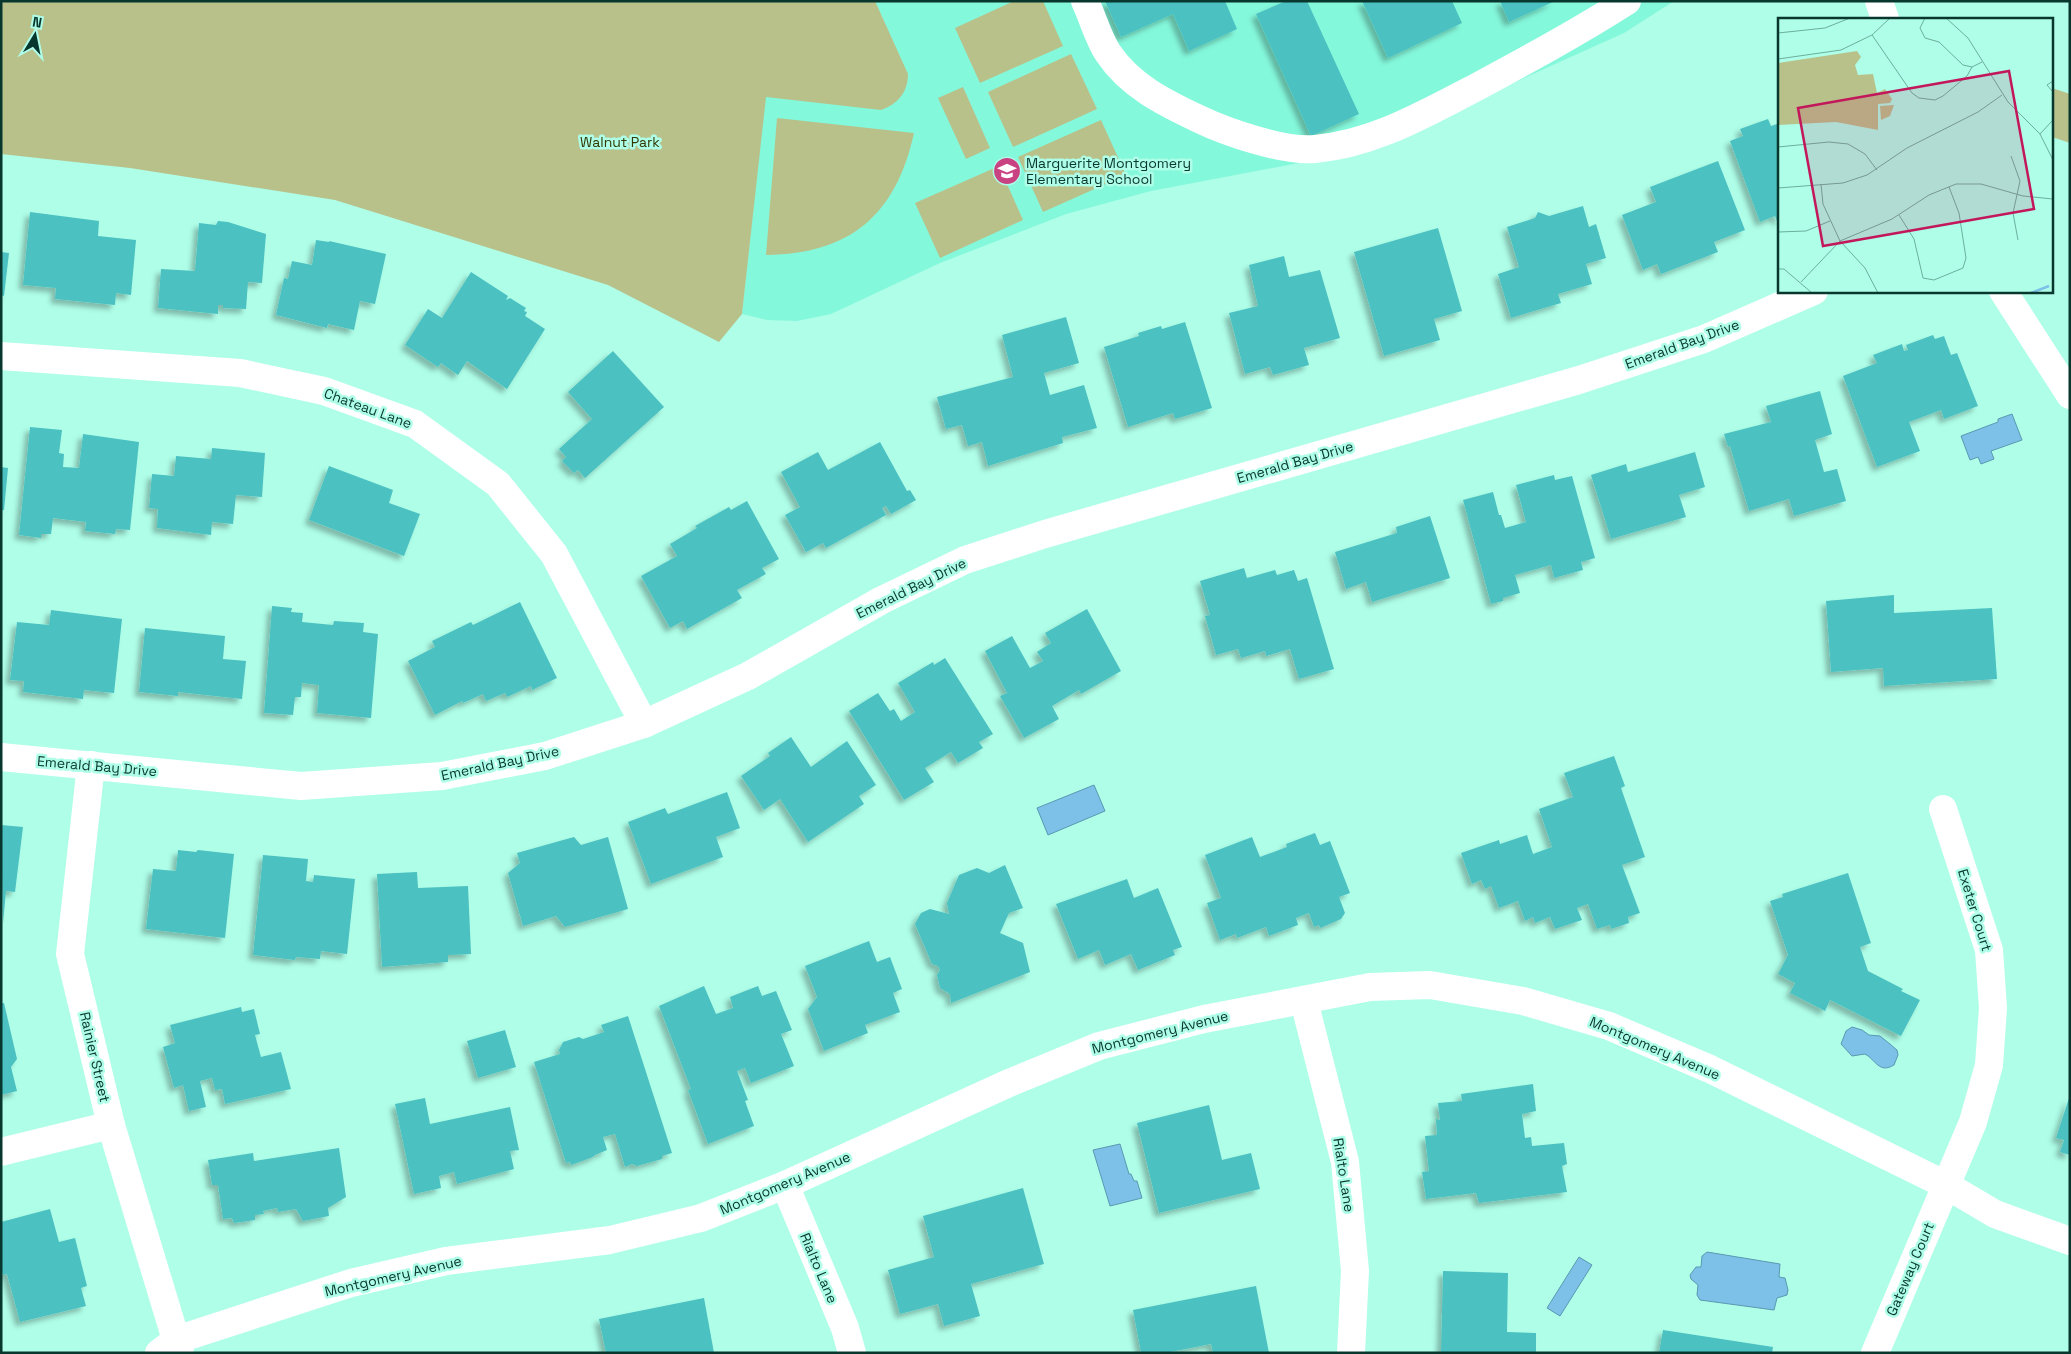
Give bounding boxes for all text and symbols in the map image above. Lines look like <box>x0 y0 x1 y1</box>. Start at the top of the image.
north arrow <box>10 10 60 60</box>
text: N <box>31 13 43 32</box>
inset map <box>1778 18 2054 292</box>
park label: Walnut Park <box>580 133 660 151</box>
place label: Marguerite Montgomery Elementary School <box>1026 154 1191 188</box>
school or university icon: Marguerite Montgomery Elementary School <box>992 156 1022 186</box>
street label: Emerald Bay Drive <box>1622 315 1742 373</box>
street label: Chateau Lane <box>322 384 414 432</box>
street label: Emerald Bay Drive <box>1235 437 1355 487</box>
street label: Emerald Bay Drive <box>853 554 969 622</box>
street label: Emerald Bay Drive <box>439 742 561 784</box>
street label: Emerald Bay Drive <box>36 752 158 780</box>
street label: Exeter Court <box>1954 867 1996 953</box>
street label: Montgomery Avenue <box>1090 1006 1230 1058</box>
street label: Rainier Street <box>76 1010 114 1104</box>
street label: Montgomery Avenue <box>1587 1012 1723 1084</box>
street label: Rialto Lane <box>1329 1137 1359 1213</box>
street label: Montgomery Avenue <box>717 1147 853 1219</box>
street label: Gateway Court <box>1882 1219 1938 1319</box>
street label: Rialto Lane <box>796 1230 842 1306</box>
street label: Montgomery Avenue <box>323 1251 463 1301</box>

